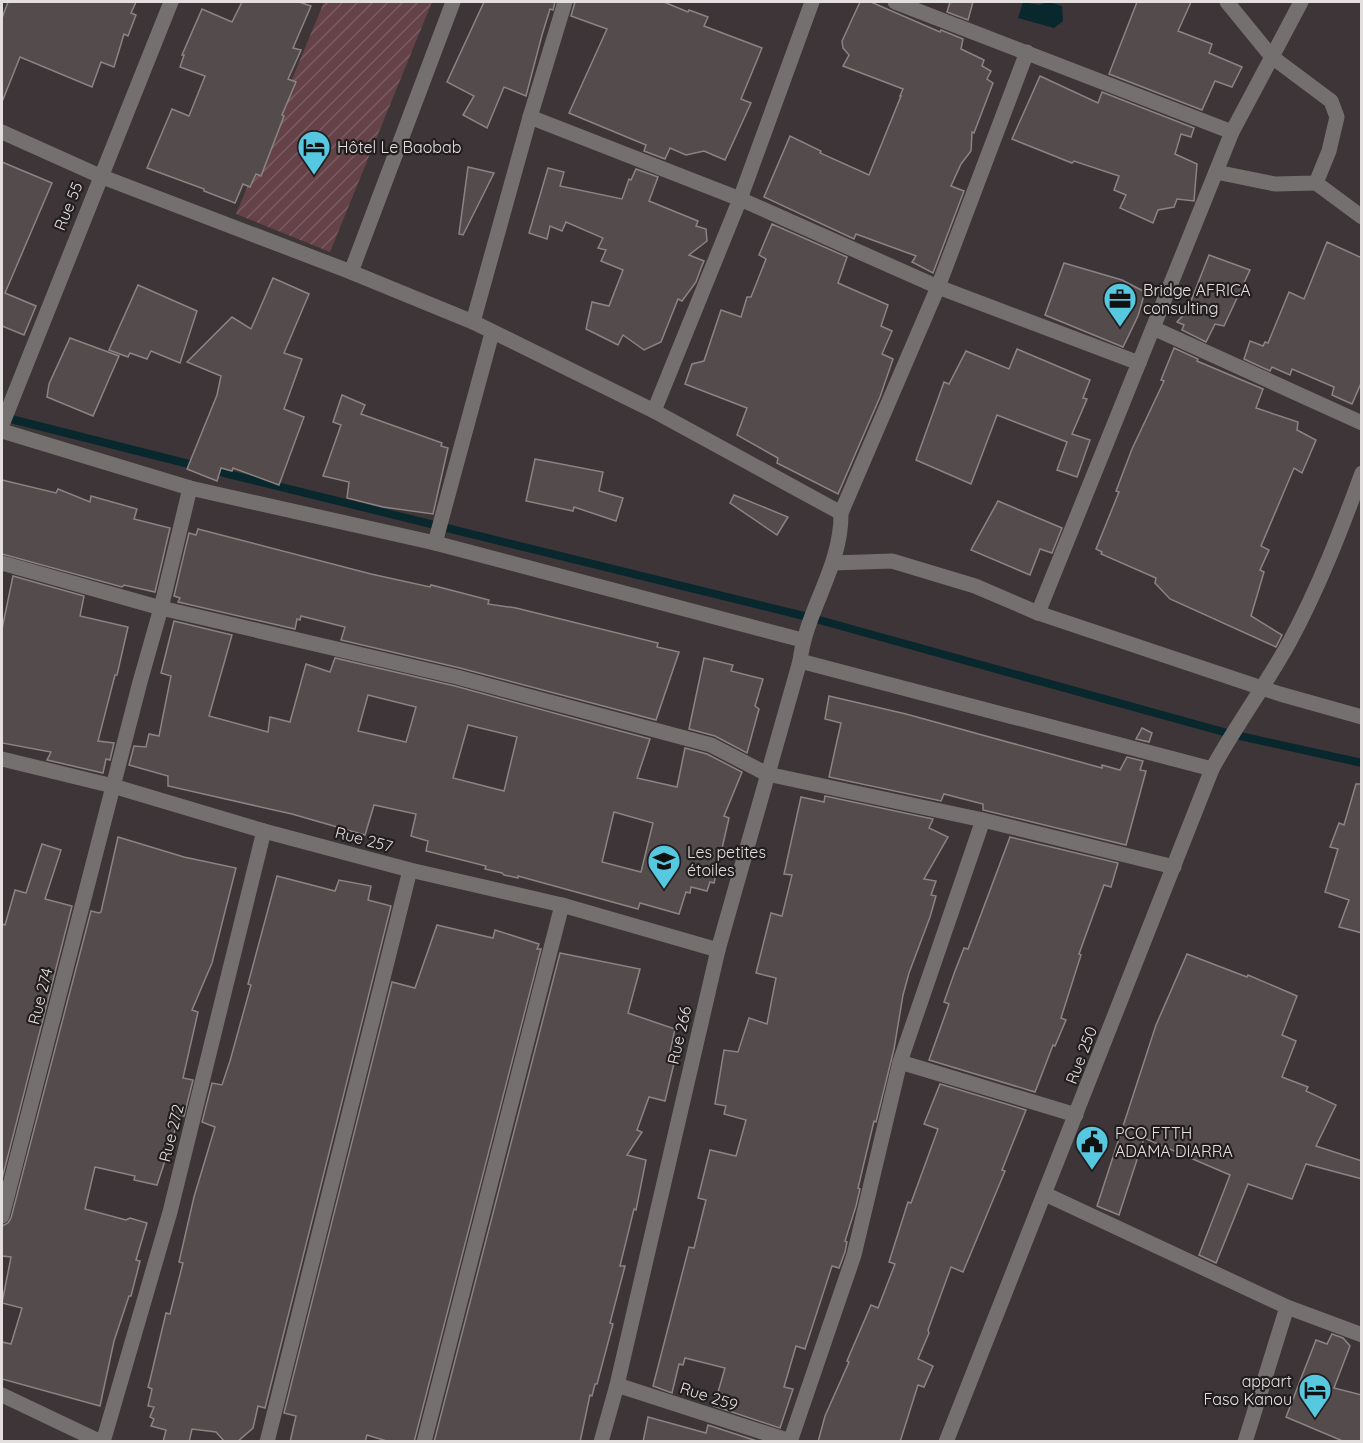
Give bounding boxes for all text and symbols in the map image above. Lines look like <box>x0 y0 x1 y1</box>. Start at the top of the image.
hotel icon: Hôtel Le Baobab <box>296 129 332 176</box>
place label: Hôtel Le Baobab <box>337 137 461 157</box>
street label: Rue 55 <box>49 179 87 233</box>
place label: Bridge AFRICA consulting <box>1143 280 1251 318</box>
office icon: Bridge AFRICA consulting <box>1102 281 1138 328</box>
street label: Rue 257 <box>333 822 395 856</box>
place label: Les petites étoiles <box>687 842 766 880</box>
school or university icon: Les petites étoiles <box>646 843 682 890</box>
street label: Rue 274 <box>23 966 57 1026</box>
street label: Rue 266 <box>663 1004 695 1066</box>
street label: Rue 250 <box>1061 1023 1101 1087</box>
street label: Rue 272 <box>154 1102 188 1164</box>
place label: PCO FTTH ADAMA DIARRA <box>1115 1123 1233 1161</box>
public building icon: PCO FTTH ADAMA DIARRA <box>1074 1124 1110 1171</box>
place label: appart Faso Kanou <box>1204 1371 1292 1409</box>
hotel icon: appart Faso Kanou <box>1297 1372 1333 1419</box>
street label: Rue 259 <box>678 1377 740 1415</box>

